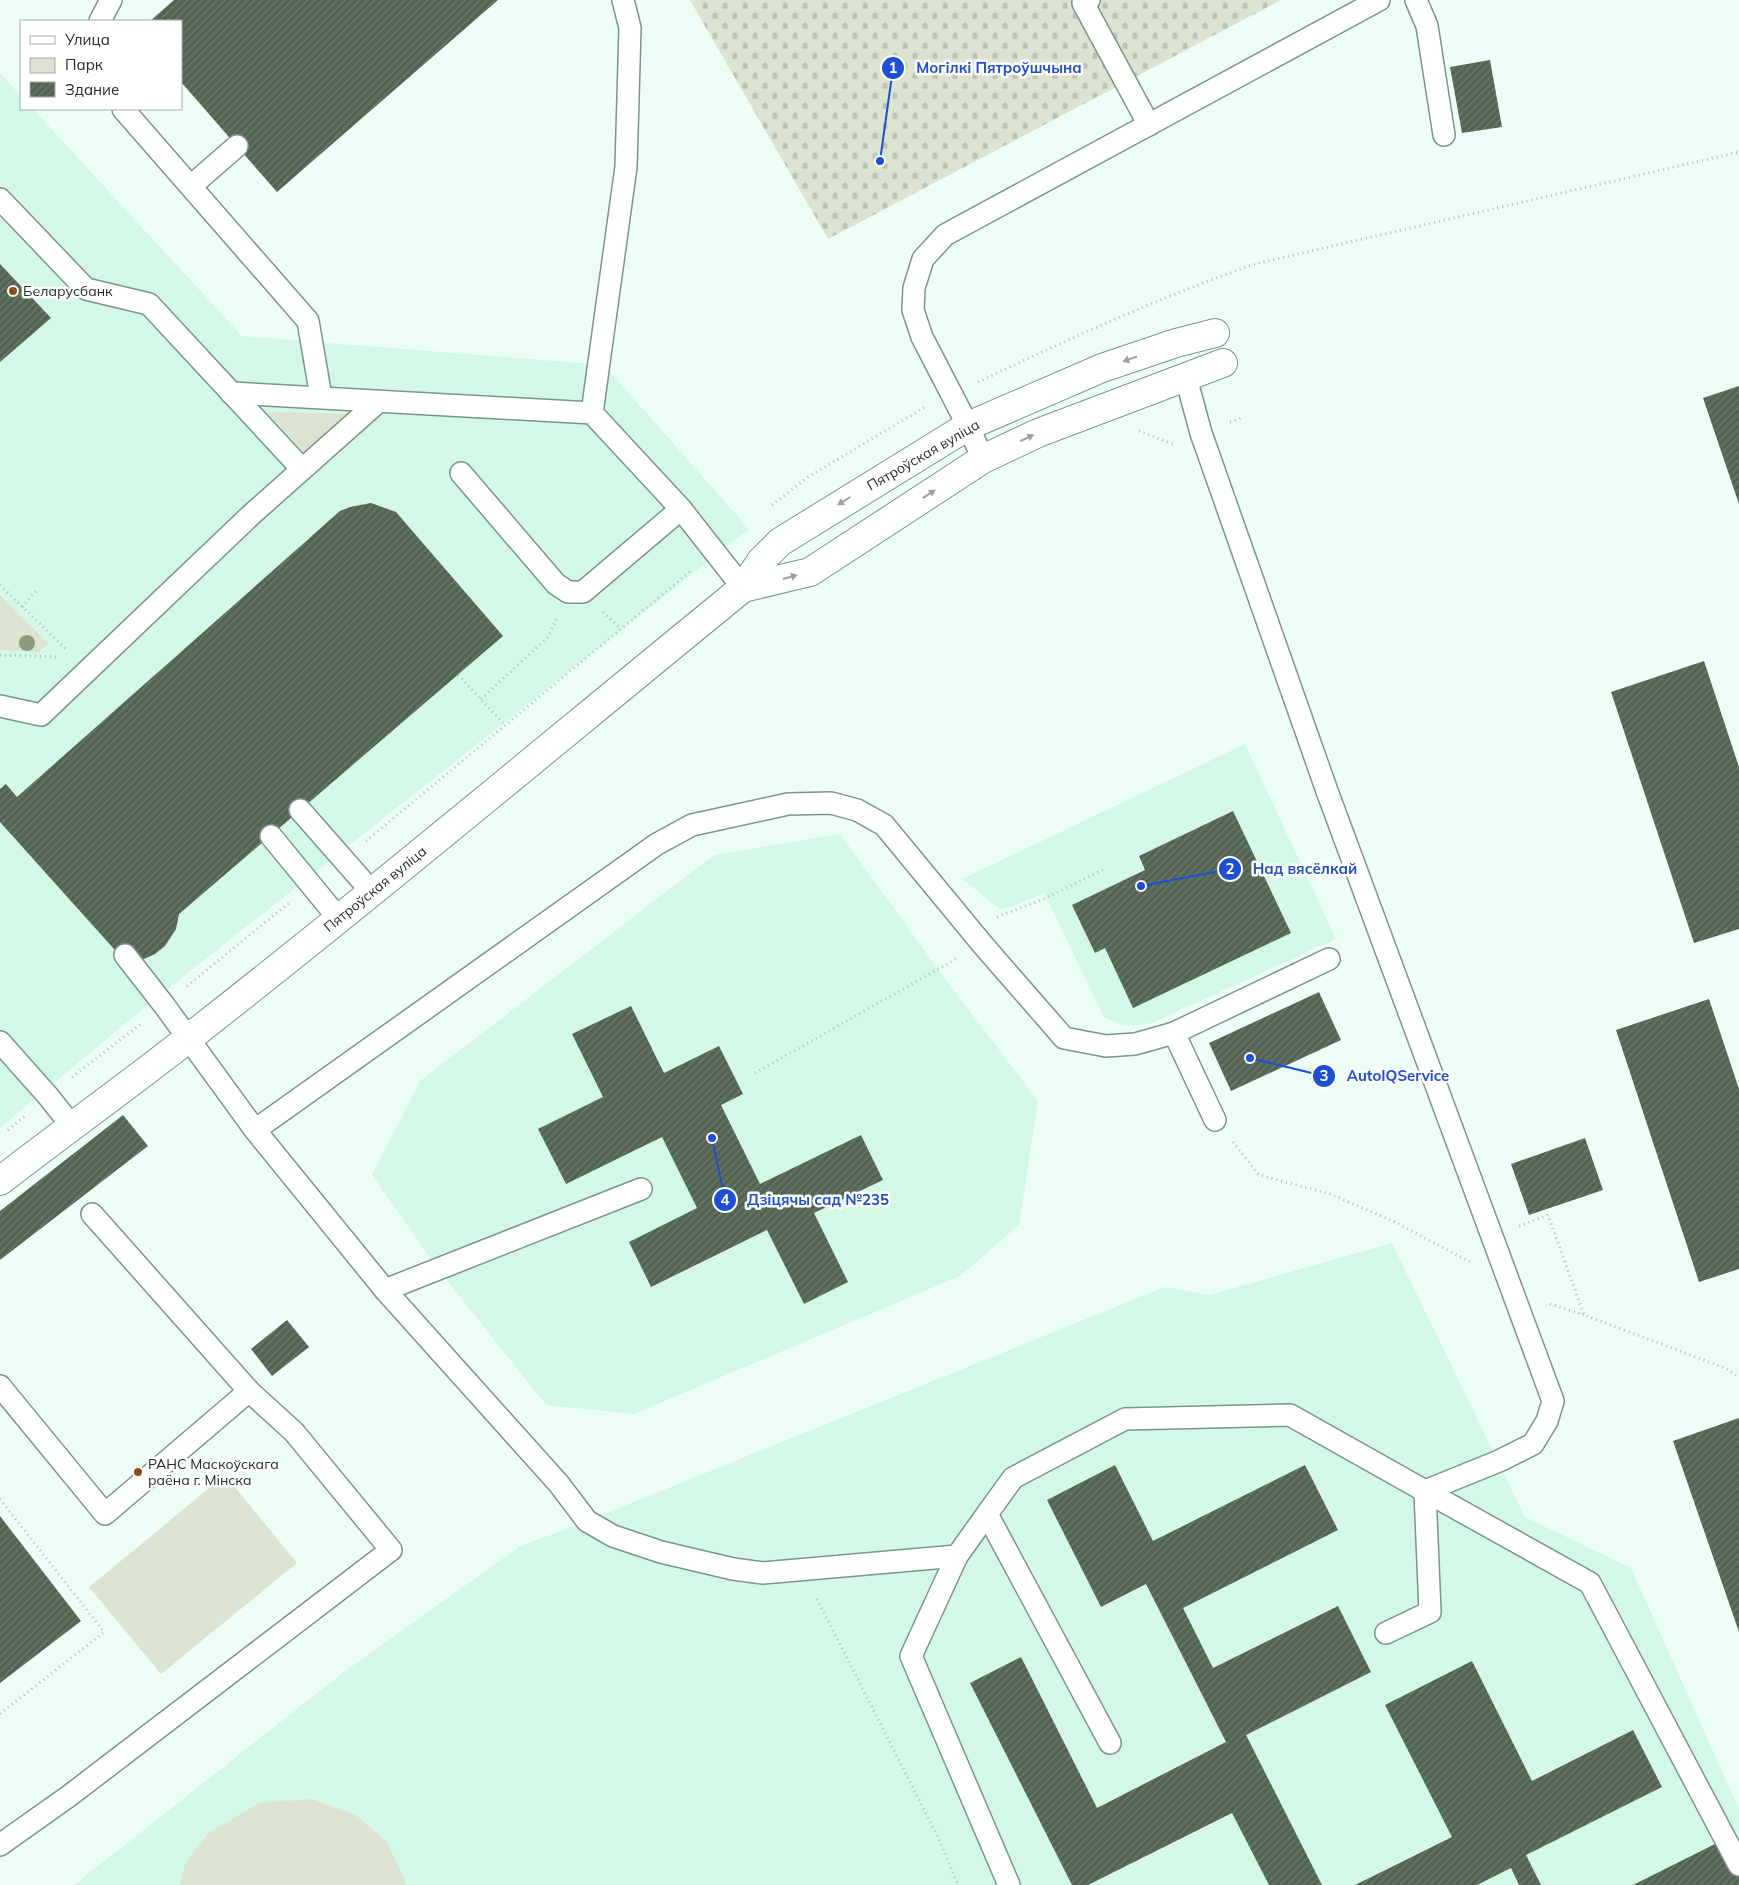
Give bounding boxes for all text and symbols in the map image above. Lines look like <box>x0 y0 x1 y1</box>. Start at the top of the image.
legend <box>20 20 182 110</box>
text: Улица <box>64 30 110 49</box>
callout: Могілкі Пятроўшчына <box>881 53 1091 83</box>
text: Парк <box>65 55 104 74</box>
text: 1 <box>888 58 898 77</box>
text: Могілкі Пятроўшчына <box>916 58 1082 77</box>
text: Здание <box>65 80 119 99</box>
place label: Беларусбанк <box>23 282 113 300</box>
marker: Беларусбанк <box>7 285 19 297</box>
one-way arrow <box>1122 355 1137 363</box>
street label: Пятроўская вуліца <box>863 415 983 495</box>
one-way arrow <box>1020 434 1034 442</box>
one-way arrow <box>922 489 936 499</box>
one-way arrow <box>838 497 851 506</box>
one-way arrow <box>783 573 798 581</box>
street label: Пятроўская вуліца <box>320 842 430 936</box>
callout: Над вясёлкай <box>1217 854 1367 884</box>
text: 2 <box>1225 859 1235 878</box>
text: Над вясёлкай <box>1253 859 1357 878</box>
callout: AutoIQService <box>1311 1061 1459 1091</box>
text: 3 <box>1319 1066 1329 1085</box>
text: AutoIQService <box>1347 1066 1449 1085</box>
callout: Дзіцячы сад №235 <box>712 1185 899 1215</box>
text: 4 <box>720 1190 730 1209</box>
text: Дзіцячы сад №235 <box>747 1190 889 1209</box>
place label: РАНС Маскоўскага раёна г. Мінска <box>148 1455 279 1489</box>
marker: РАНС Маскоўскага раёна г. Мінска <box>132 1466 144 1478</box>

